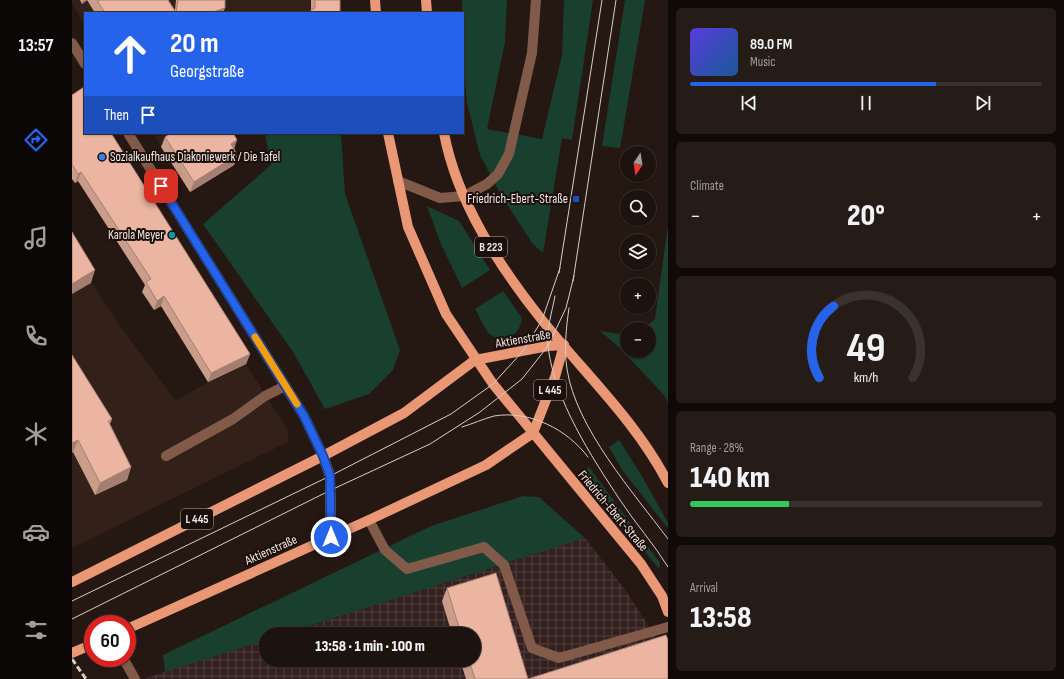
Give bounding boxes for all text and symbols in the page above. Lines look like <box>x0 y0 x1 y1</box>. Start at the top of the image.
text: 20 m <box>170 27 219 60</box>
icon: ahead <box>104 28 156 80</box>
text: 13:57 <box>19 35 53 56</box>
text: 89.0 FM <box>750 35 792 54</box>
text: Music <box>750 54 775 70</box>
text: Georgstraße <box>170 61 244 82</box>
icon: previous <box>738 92 760 114</box>
icon: pause <box>855 92 877 114</box>
icon: next <box>972 92 994 114</box>
icon: arrive <box>137 104 159 126</box>
text: Then <box>104 106 129 125</box>
icon: directions <box>22 126 50 154</box>
north arrow <box>620 146 656 182</box>
map controls <box>620 146 656 358</box>
place label: Sozialkaufhaus Diakoniewerk / Die Tafel <box>110 149 280 165</box>
marker: Sozialkaufhaus Diakoniewerk / Die Tafel <box>97 152 107 162</box>
pin <box>144 169 178 203</box>
icon: arrive <box>150 175 172 197</box>
text: Climate <box>690 178 724 194</box>
button: search <box>620 190 656 226</box>
place label: Friedrich-Ebert-Straße <box>467 191 568 207</box>
marker: Friedrich-Ebert-Straße <box>571 194 581 204</box>
text: 20° <box>847 198 885 234</box>
text: − <box>690 203 701 230</box>
text: + <box>1031 203 1042 230</box>
icon: music <box>22 224 50 252</box>
place label: Karola Meyer <box>108 227 164 243</box>
marker: Karola Meyer <box>167 230 177 240</box>
button: layers <box>620 234 656 270</box>
road number: B 223 <box>475 237 507 257</box>
button: + <box>620 278 656 314</box>
icon: phone <box>22 322 50 350</box>
button: − <box>620 322 656 358</box>
text: 49 <box>846 323 886 372</box>
street label: Aktienstraße <box>493 326 552 352</box>
text: km/h <box>854 368 878 385</box>
road number: L 445 <box>534 380 566 400</box>
icon: climate <box>22 420 50 448</box>
text: Range · 28% <box>690 440 744 456</box>
text: 140 km <box>690 460 770 496</box>
street label: Friedrich-Ebert-Straße <box>575 467 651 555</box>
road number: L 445 <box>181 509 213 529</box>
position arrow <box>310 516 352 558</box>
icon: car <box>22 518 50 546</box>
street label: Aktienstraße <box>241 531 300 569</box>
text: Arrival <box>690 580 718 596</box>
text: 13:58 <box>690 600 752 636</box>
speed limit sign: 60 <box>84 615 136 667</box>
icon: filters <box>22 616 50 644</box>
text: 13:58 · 1 min · 100 m <box>315 637 425 656</box>

